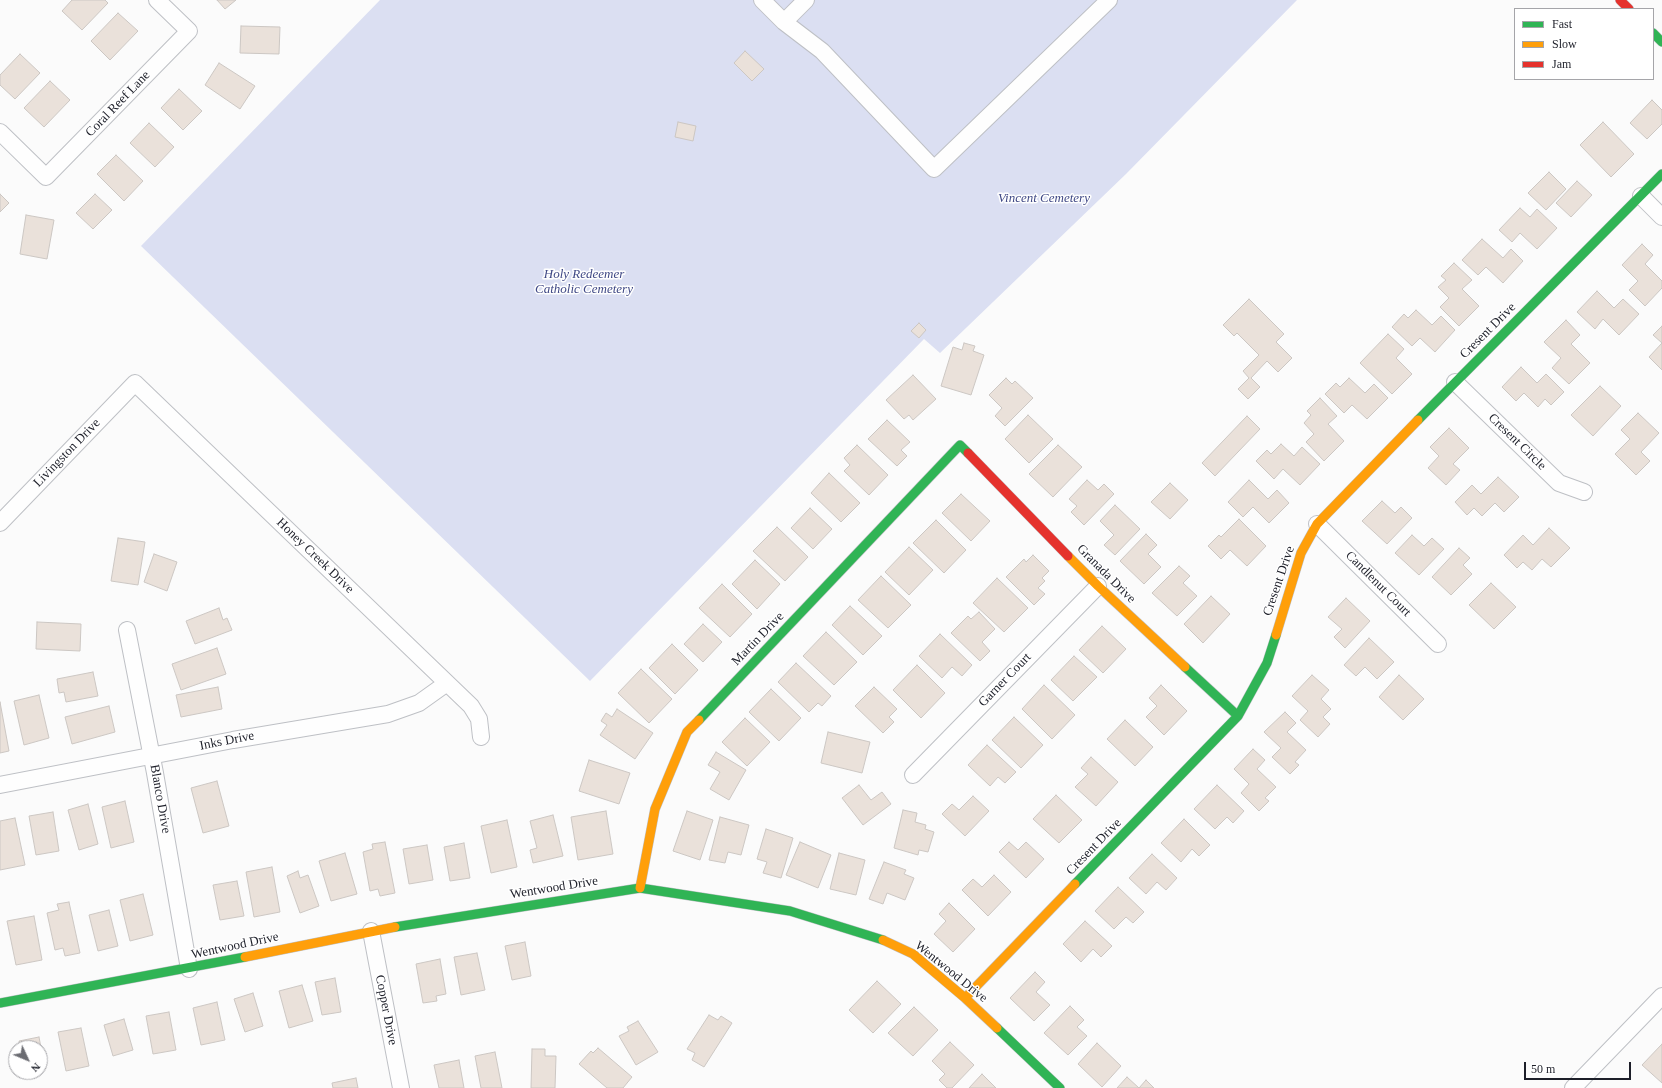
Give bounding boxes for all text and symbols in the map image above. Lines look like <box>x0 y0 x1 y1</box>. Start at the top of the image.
legend <box>1514 8 1654 80</box>
text: Fast <box>1552 17 1572 31</box>
text: Slow <box>1552 37 1577 51</box>
text: Jam <box>1552 57 1571 71</box>
street label: Coral Reef Lane <box>83 68 153 140</box>
park label: Vincent Cemetery <box>998 191 1090 207</box>
park label: Holy Redeemer Catholic Cemetery <box>535 267 633 298</box>
street label: Cresent Drive <box>1457 300 1519 362</box>
street label: Cresent Circle <box>1485 410 1549 474</box>
street label: Livingston Drive <box>30 416 104 490</box>
street label: Honey Creek Drive <box>273 515 357 597</box>
street label: Granada Drive <box>1073 541 1139 607</box>
street label: Cresent Drive <box>1260 544 1298 618</box>
street label: Candlenut Court <box>1342 548 1414 620</box>
street label: Martin Drive <box>729 609 787 669</box>
street label: Garner Court <box>975 650 1035 710</box>
street label: Inks Drive <box>198 728 256 754</box>
street label: Blanco Drive <box>146 763 174 835</box>
street label: Cresent Drive <box>1063 815 1125 879</box>
street label: Wentwood Drive <box>509 873 599 903</box>
street label: Wentwood Drive <box>190 929 280 963</box>
street label: Wentwood Drive <box>912 938 990 1006</box>
street label: Copper Drive <box>372 974 400 1046</box>
north arrow <box>8 1040 48 1080</box>
scale bar <box>1526 1054 1633 1080</box>
text: N <box>29 1061 43 1075</box>
text: 50 m <box>1531 1062 1555 1076</box>

